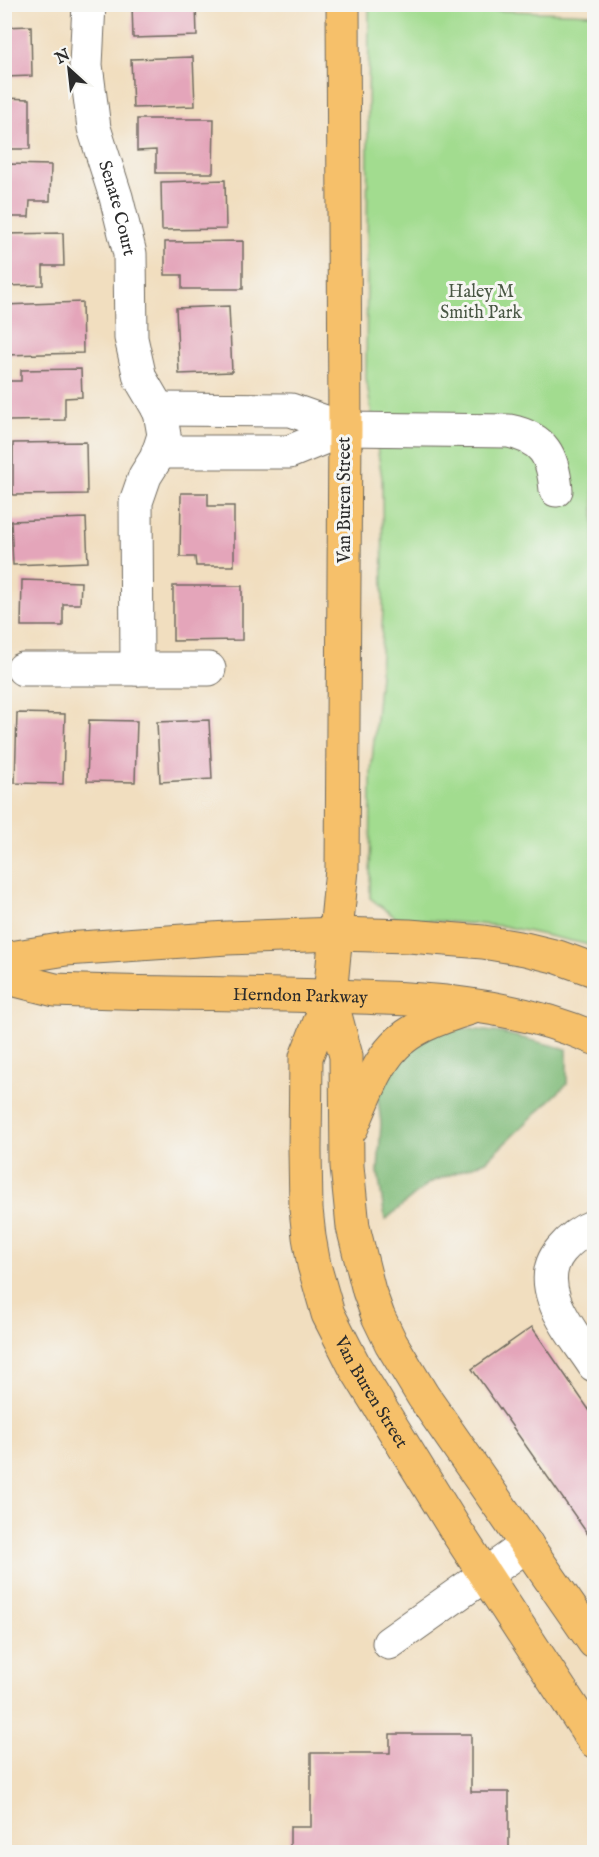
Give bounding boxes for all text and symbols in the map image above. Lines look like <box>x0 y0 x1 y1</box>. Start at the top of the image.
north arrow <box>39 39 99 99</box>
text: N <box>51 45 74 70</box>
street label: Senate Court <box>92 158 140 258</box>
park label: Haley M Smith Park <box>440 281 522 325</box>
street label: Van Buren Street <box>334 437 357 564</box>
street label: Herndon Parkway <box>233 984 368 1010</box>
street label: Van Buren Street <box>328 1332 412 1453</box>

